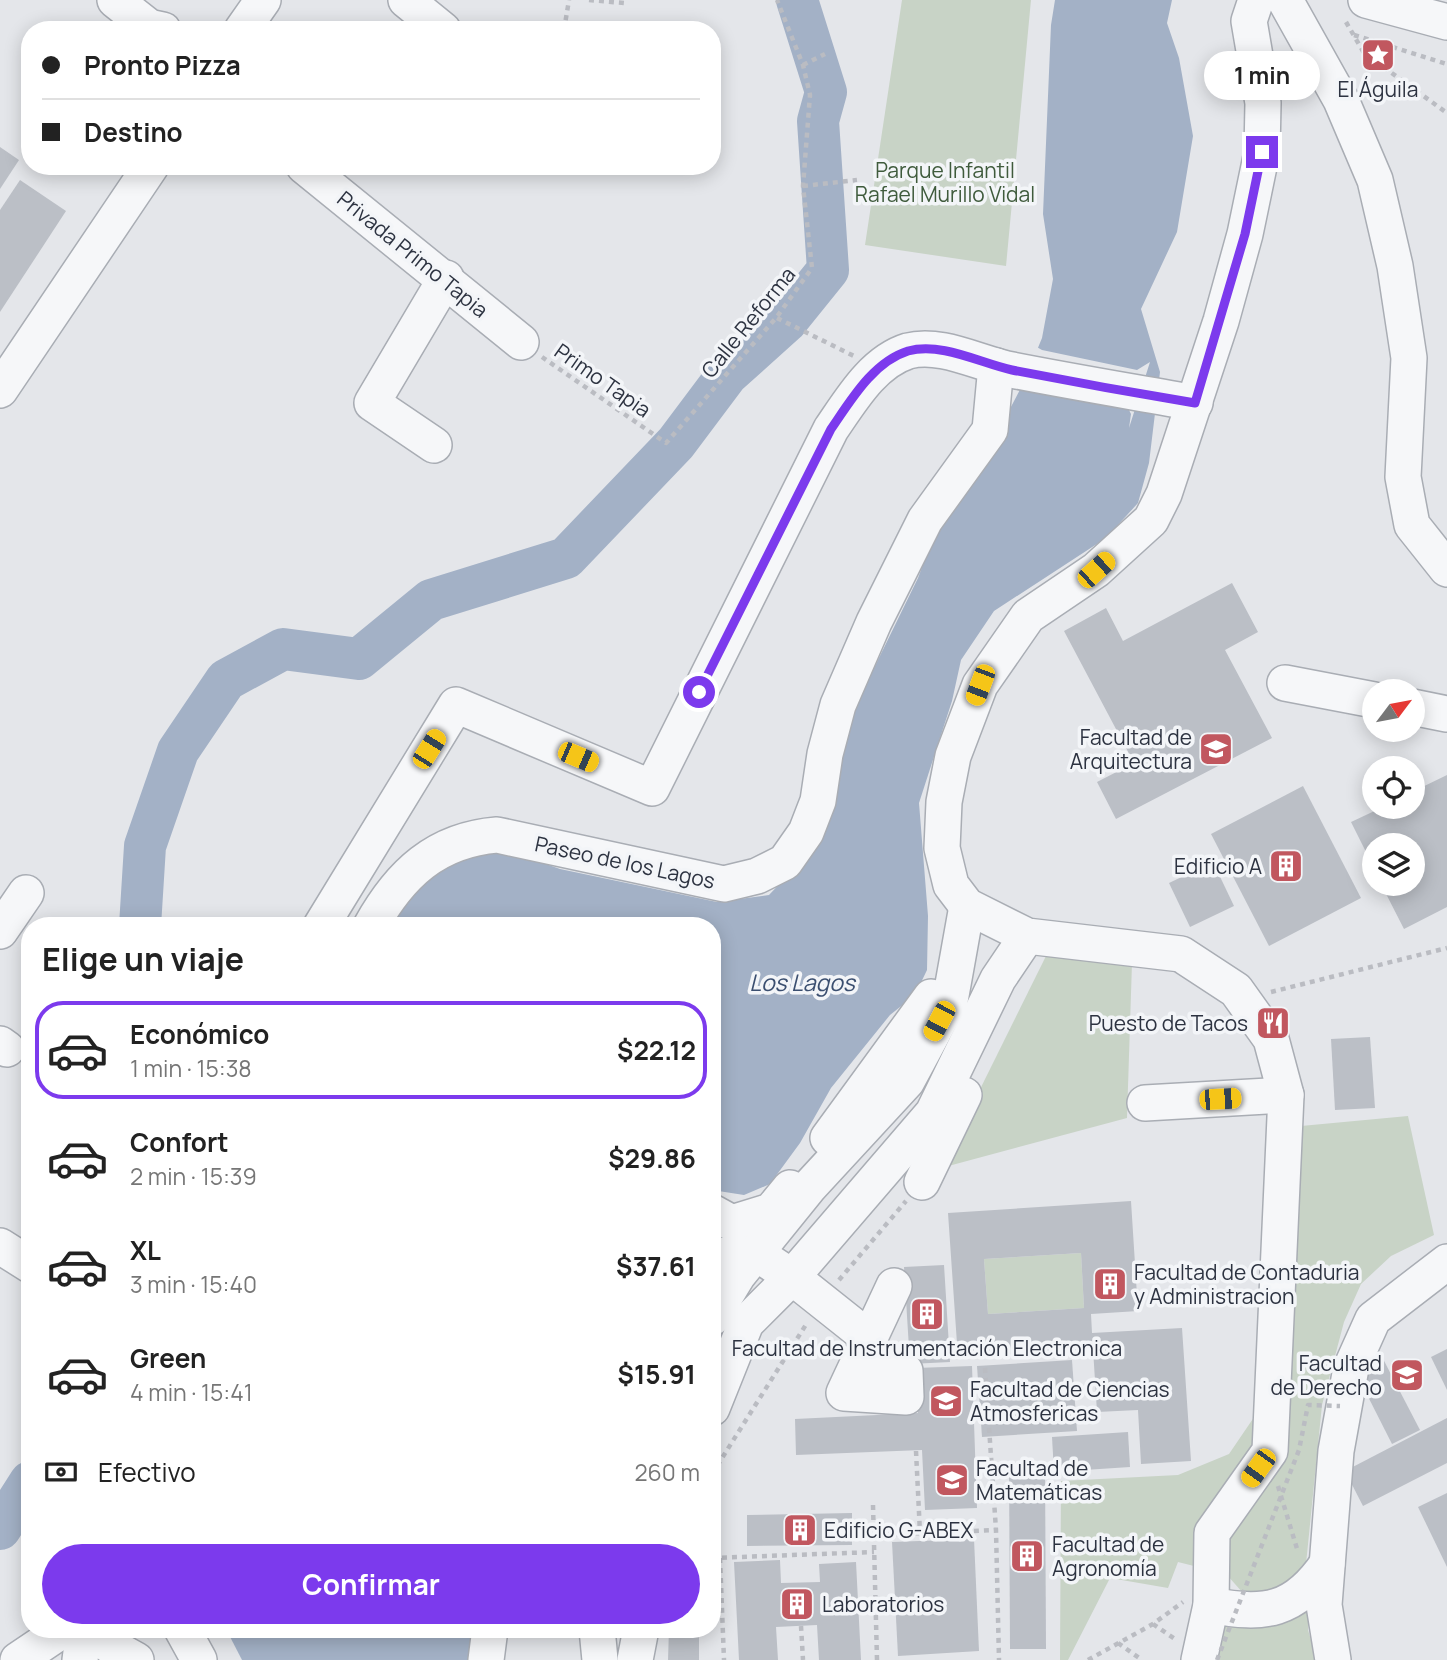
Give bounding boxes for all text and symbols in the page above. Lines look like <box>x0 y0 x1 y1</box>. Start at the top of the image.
place icon: El Águila <box>1359 36 1397 74</box>
text: Pronto Pizza <box>84 47 241 83</box>
callout: 1 min <box>1204 51 1320 100</box>
text: 1 min <box>1234 59 1290 91</box>
place label: El Águila <box>1338 75 1418 103</box>
text: Destino <box>84 114 183 150</box>
route end <box>1246 136 1278 168</box>
park label: Parque Infantil Rafael Murillo Vidal <box>855 156 1035 208</box>
street label: Privada Primo Tapia <box>332 184 494 324</box>
street label: Calle Reforma <box>695 261 801 383</box>
street label: Primo Tapia <box>549 337 657 423</box>
car <box>1074 548 1119 592</box>
car <box>963 662 998 708</box>
route start <box>683 676 715 708</box>
north arrow <box>1362 679 1424 742</box>
map controls <box>1362 679 1425 896</box>
place label: Facultad de Arquitectura <box>1070 723 1192 775</box>
car <box>409 726 450 772</box>
school or university icon: Facultad de Arquitectura <box>1197 730 1235 768</box>
car <box>555 739 602 775</box>
button: locate <box>1362 756 1425 819</box>
street label: Paseo de los Lagos <box>532 829 718 895</box>
button: layers <box>1362 833 1425 896</box>
building icon: Edificio A <box>1267 847 1305 885</box>
place label: Edificio A <box>1174 852 1262 880</box>
text: Elige un viaje <box>42 937 244 981</box>
water label: Los Lagos <box>749 966 857 998</box>
car <box>920 998 959 1044</box>
restaurant icon: Puesto de Tacos <box>1254 1004 1292 1042</box>
place label: Puesto de Tacos <box>1089 1009 1248 1037</box>
text: Económico <box>130 1016 269 1052</box>
icon: car <box>46 1019 109 1082</box>
text: $22.12 <box>617 1032 696 1068</box>
text: 1 min · 15:38 <box>130 1052 252 1084</box>
car <box>1199 1087 1242 1111</box>
text: Confort <box>130 1124 229 1160</box>
icon: car <box>46 1127 109 1190</box>
text: $29.86 <box>608 1140 696 1176</box>
text: 2 min · 15:39 <box>130 1160 257 1192</box>
text: XL <box>130 1232 161 1268</box>
icon: car <box>46 1235 109 1298</box>
text: $37.61 <box>616 1248 696 1284</box>
place label: Facultad de Contaduria y Administracion <box>1134 1258 1360 1310</box>
building icon: Facultad de Contaduria y Administracion <box>1091 1265 1129 1303</box>
text: 3 min · 15:40 <box>130 1268 257 1300</box>
building icon: Facultad de Instrumentación Electronica <box>908 1295 946 1333</box>
place label: Facultad de Instrumentación Electronica <box>732 1334 1122 1362</box>
text: Green <box>130 1340 206 1376</box>
icon: car <box>46 1343 109 1406</box>
place label: Facultad de Derecho <box>1271 1349 1382 1401</box>
text: $15.91 <box>618 1356 696 1392</box>
school or university icon: Facultad de Derecho <box>1388 1356 1426 1394</box>
place label: Facultad de Ciencias Atmosfericas <box>970 1375 1170 1427</box>
text: 4 min · 15:41 <box>130 1376 253 1408</box>
school or university icon: Facultad de Ciencias Atmosfericas <box>927 1382 965 1420</box>
car <box>1238 1445 1279 1491</box>
icon: cash <box>42 1453 80 1491</box>
text: Efectivo <box>98 1454 196 1490</box>
place label: Facultad de Matemáticas <box>976 1454 1102 1506</box>
text: 260 m <box>634 1456 700 1488</box>
school or university icon: Facultad de Matemáticas <box>933 1461 971 1499</box>
building icon: Edificio G-ABEX <box>781 1511 819 1549</box>
place label: Edificio G-ABEX <box>824 1516 974 1544</box>
place label: Facultad de Agronomía <box>1052 1530 1164 1582</box>
building icon: Facultad de Agronomía <box>1008 1537 1046 1575</box>
button: Confirmar <box>42 1544 700 1624</box>
building icon: Laboratorios <box>778 1585 816 1623</box>
place label: Laboratorios <box>822 1590 944 1618</box>

